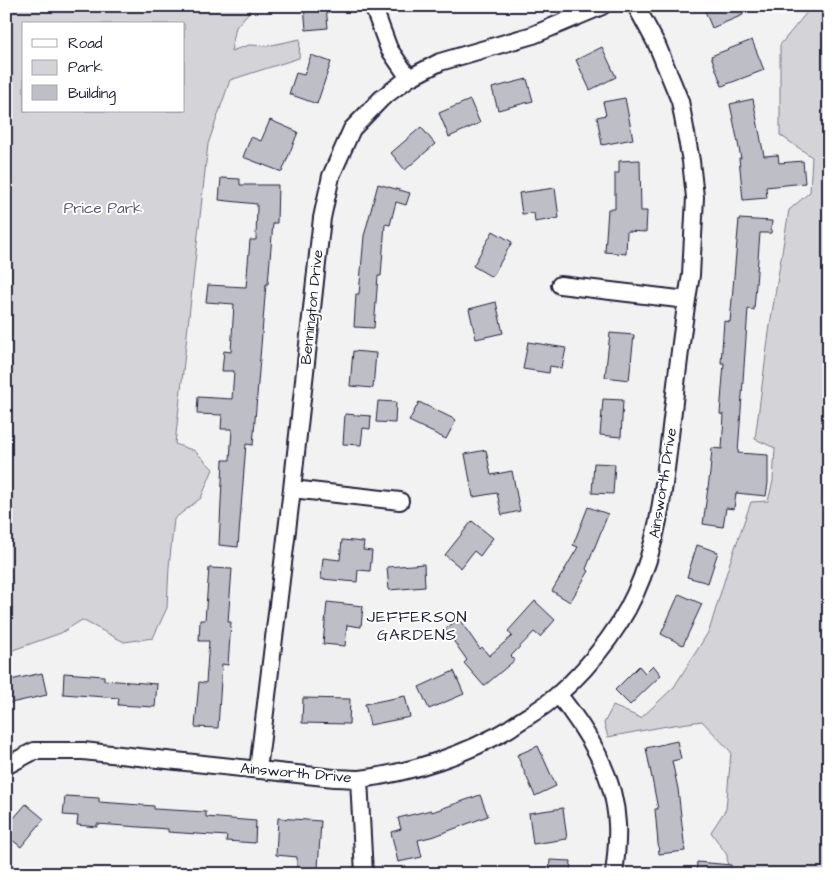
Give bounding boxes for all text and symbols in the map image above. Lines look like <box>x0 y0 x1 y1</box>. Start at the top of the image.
legend <box>22 22 185 112</box>
text: Road <box>68 33 103 54</box>
text: Park <box>68 57 103 78</box>
text: Building <box>68 83 116 105</box>
park label: Price Park <box>64 198 142 219</box>
street label: Bennington Drive <box>296 248 329 366</box>
street label: Ainsworth Drive <box>644 426 682 540</box>
district label: JEFFERSON GARDENS <box>367 606 468 646</box>
street label: Ainsworth Drive <box>240 758 352 788</box>

